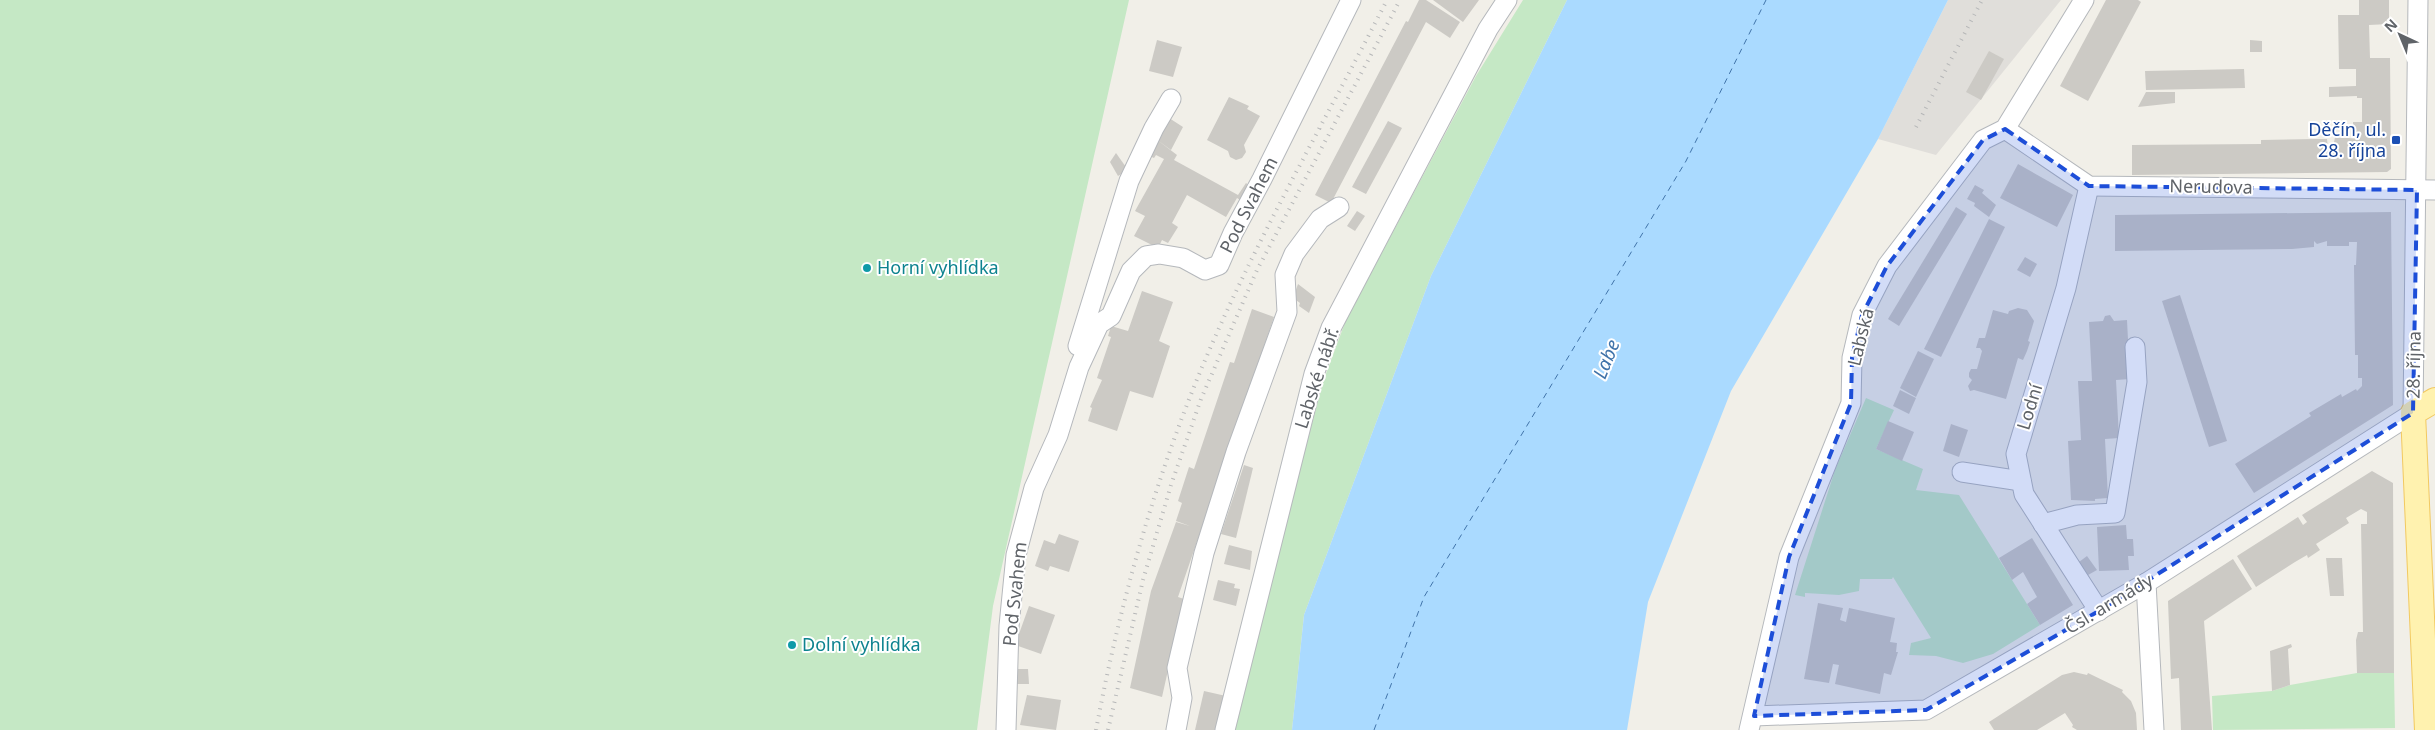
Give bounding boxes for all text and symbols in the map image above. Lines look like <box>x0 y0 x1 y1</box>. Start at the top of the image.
north arrow <box>2375 10 2425 60</box>
text: N <box>2380 14 2401 36</box>
place label: Děčín, ul. 28. října <box>2308 117 2386 162</box>
marker: Děčín, ul. 28. října <box>2390 134 2402 146</box>
street label: Pod Svahem <box>1214 152 1283 257</box>
street label: Nerudova <box>2169 173 2253 199</box>
place label: Horní vyhlídka <box>877 255 999 279</box>
marker: Horní vyhlídka <box>861 262 873 274</box>
street label: Labská <box>1841 305 1879 368</box>
street label: Labské nábř. <box>1288 324 1344 431</box>
street label: 28. října <box>2400 331 2426 399</box>
water label: Labe <box>1586 335 1626 383</box>
street label: Lodní <box>2011 380 2048 433</box>
street label: Pod Svahem <box>997 541 1031 647</box>
street label: Čsl. armády <box>2060 567 2158 639</box>
place label: Dolní vyhlídka <box>802 632 921 656</box>
marker: Dolní vyhlídka <box>786 639 798 651</box>

